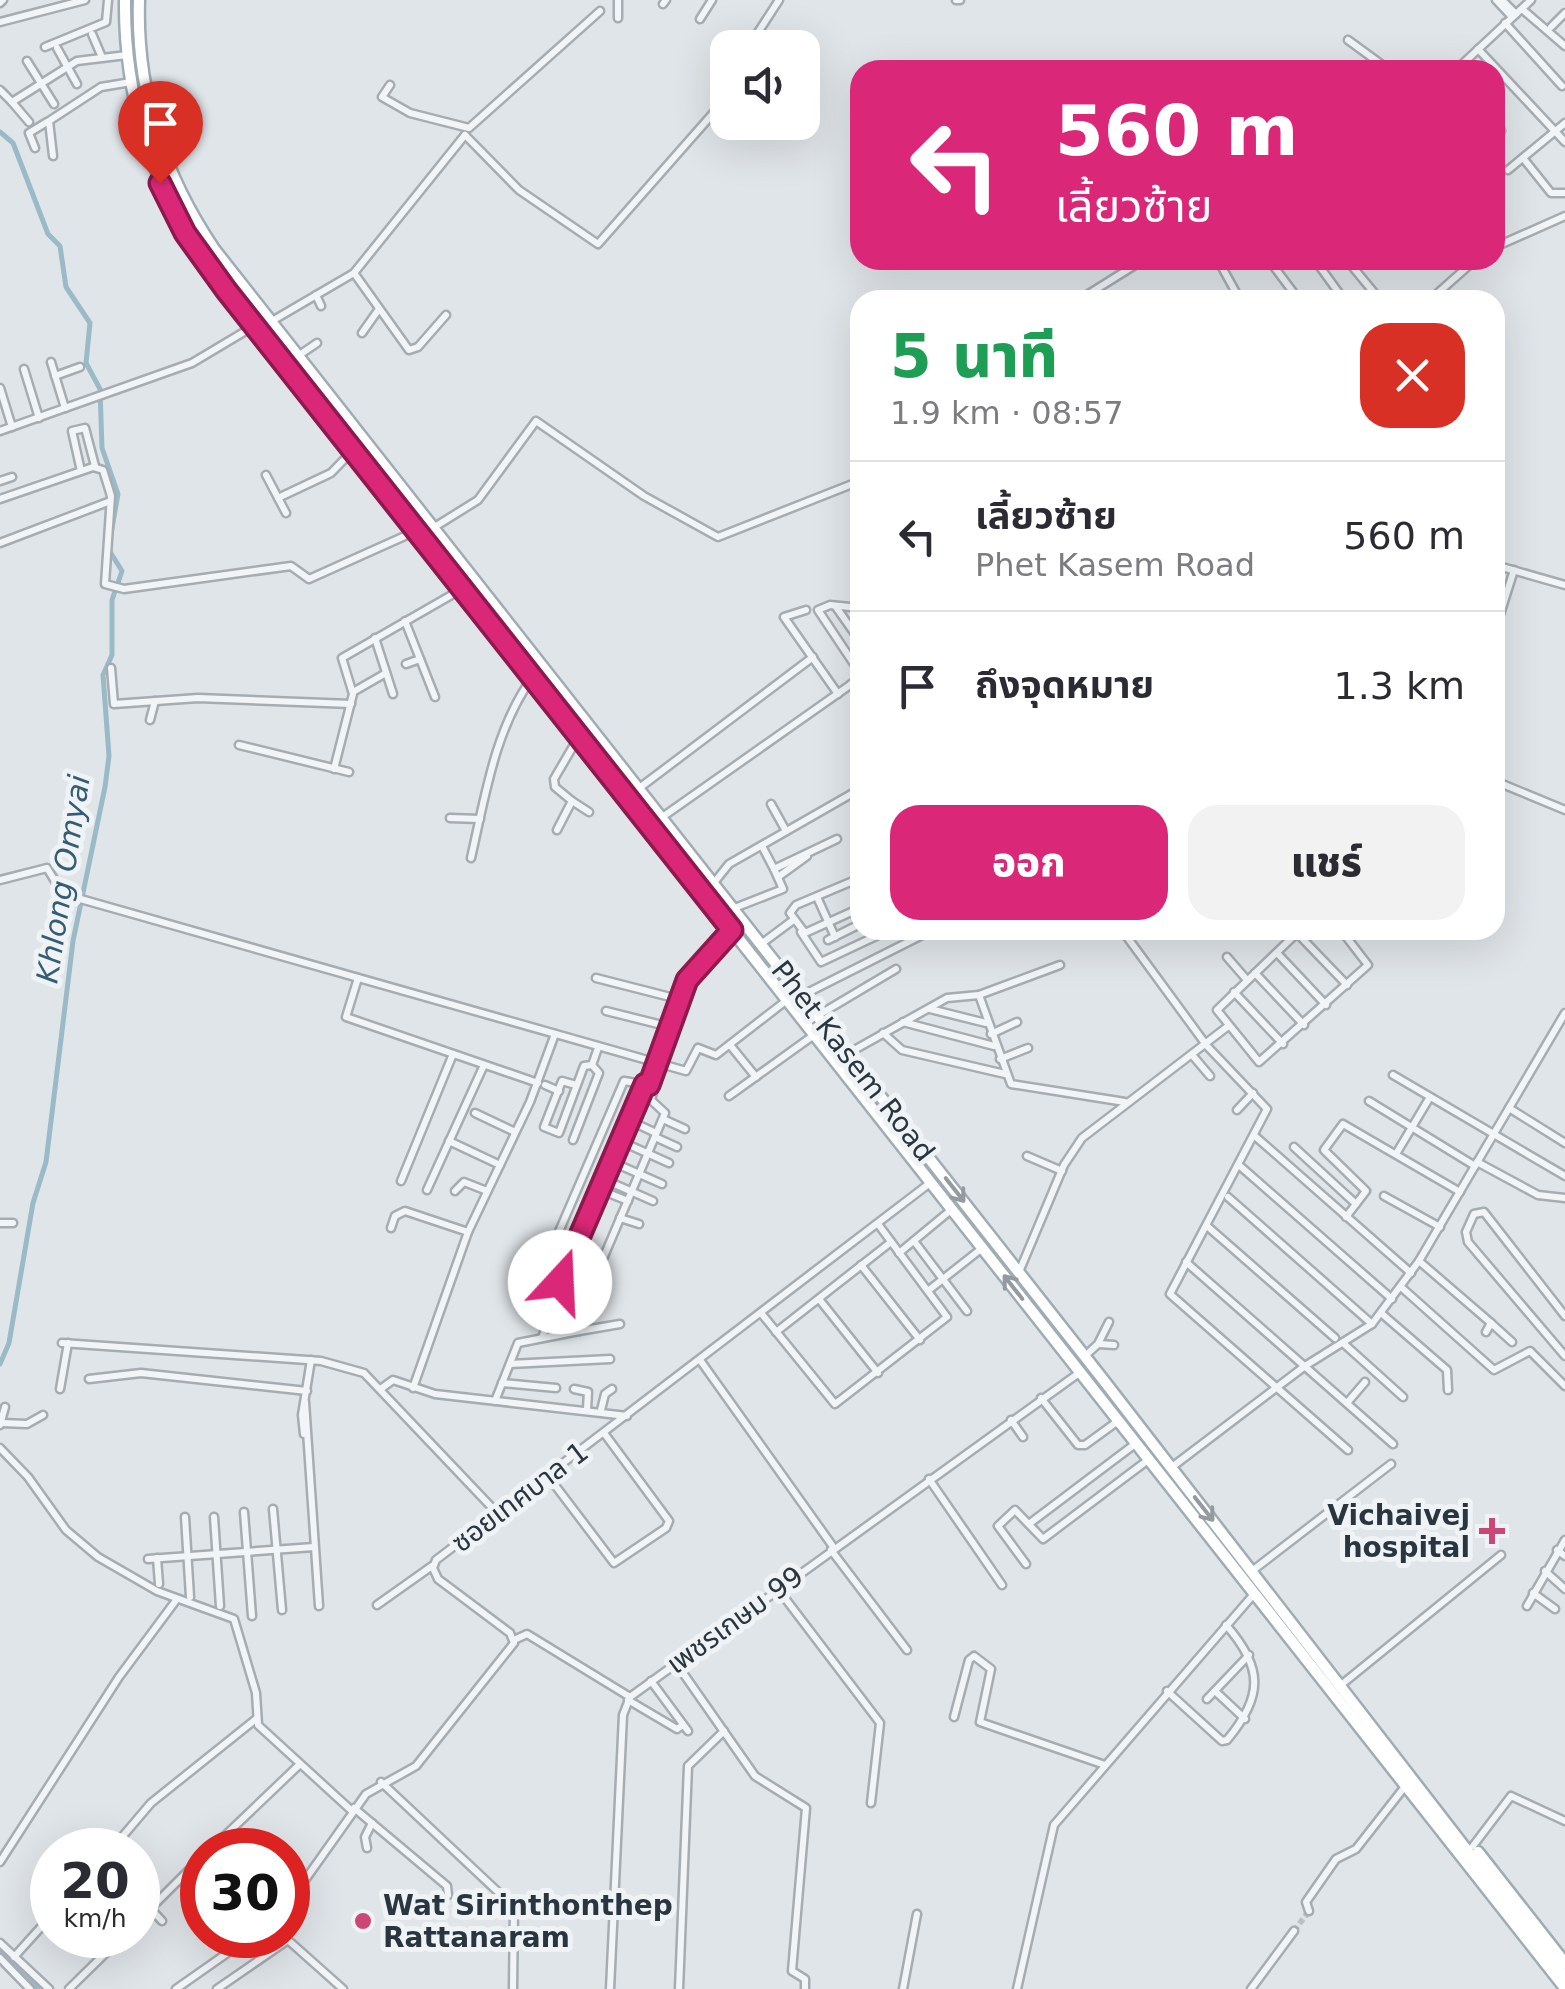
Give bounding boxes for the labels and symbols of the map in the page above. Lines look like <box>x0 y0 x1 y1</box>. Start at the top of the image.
pin <box>118 81 203 184</box>
water label: Khlong Omyai <box>29 772 97 986</box>
street label: Phet Kasem Road <box>765 954 941 1168</box>
one-way arrow <box>944 1176 965 1203</box>
position arrow <box>508 1230 612 1334</box>
one-way arrow <box>1002 1274 1023 1301</box>
street label: ซอยเทศบาล 1 <box>445 1435 595 1559</box>
one-way arrow <box>1194 1495 1215 1522</box>
place label: Vichaivej hospital <box>1327 1499 1470 1564</box>
marker: Vichaivej hospital <box>1479 1518 1505 1544</box>
street label: เพชรเกษม 99 <box>660 1559 810 1681</box>
speed limit sign: 30 <box>180 1828 310 1958</box>
place label: Wat Sirinthonthep Rattanaram <box>383 1889 673 1954</box>
marker: Wat Sirinthonthep Rattanaram <box>352 1910 374 1932</box>

